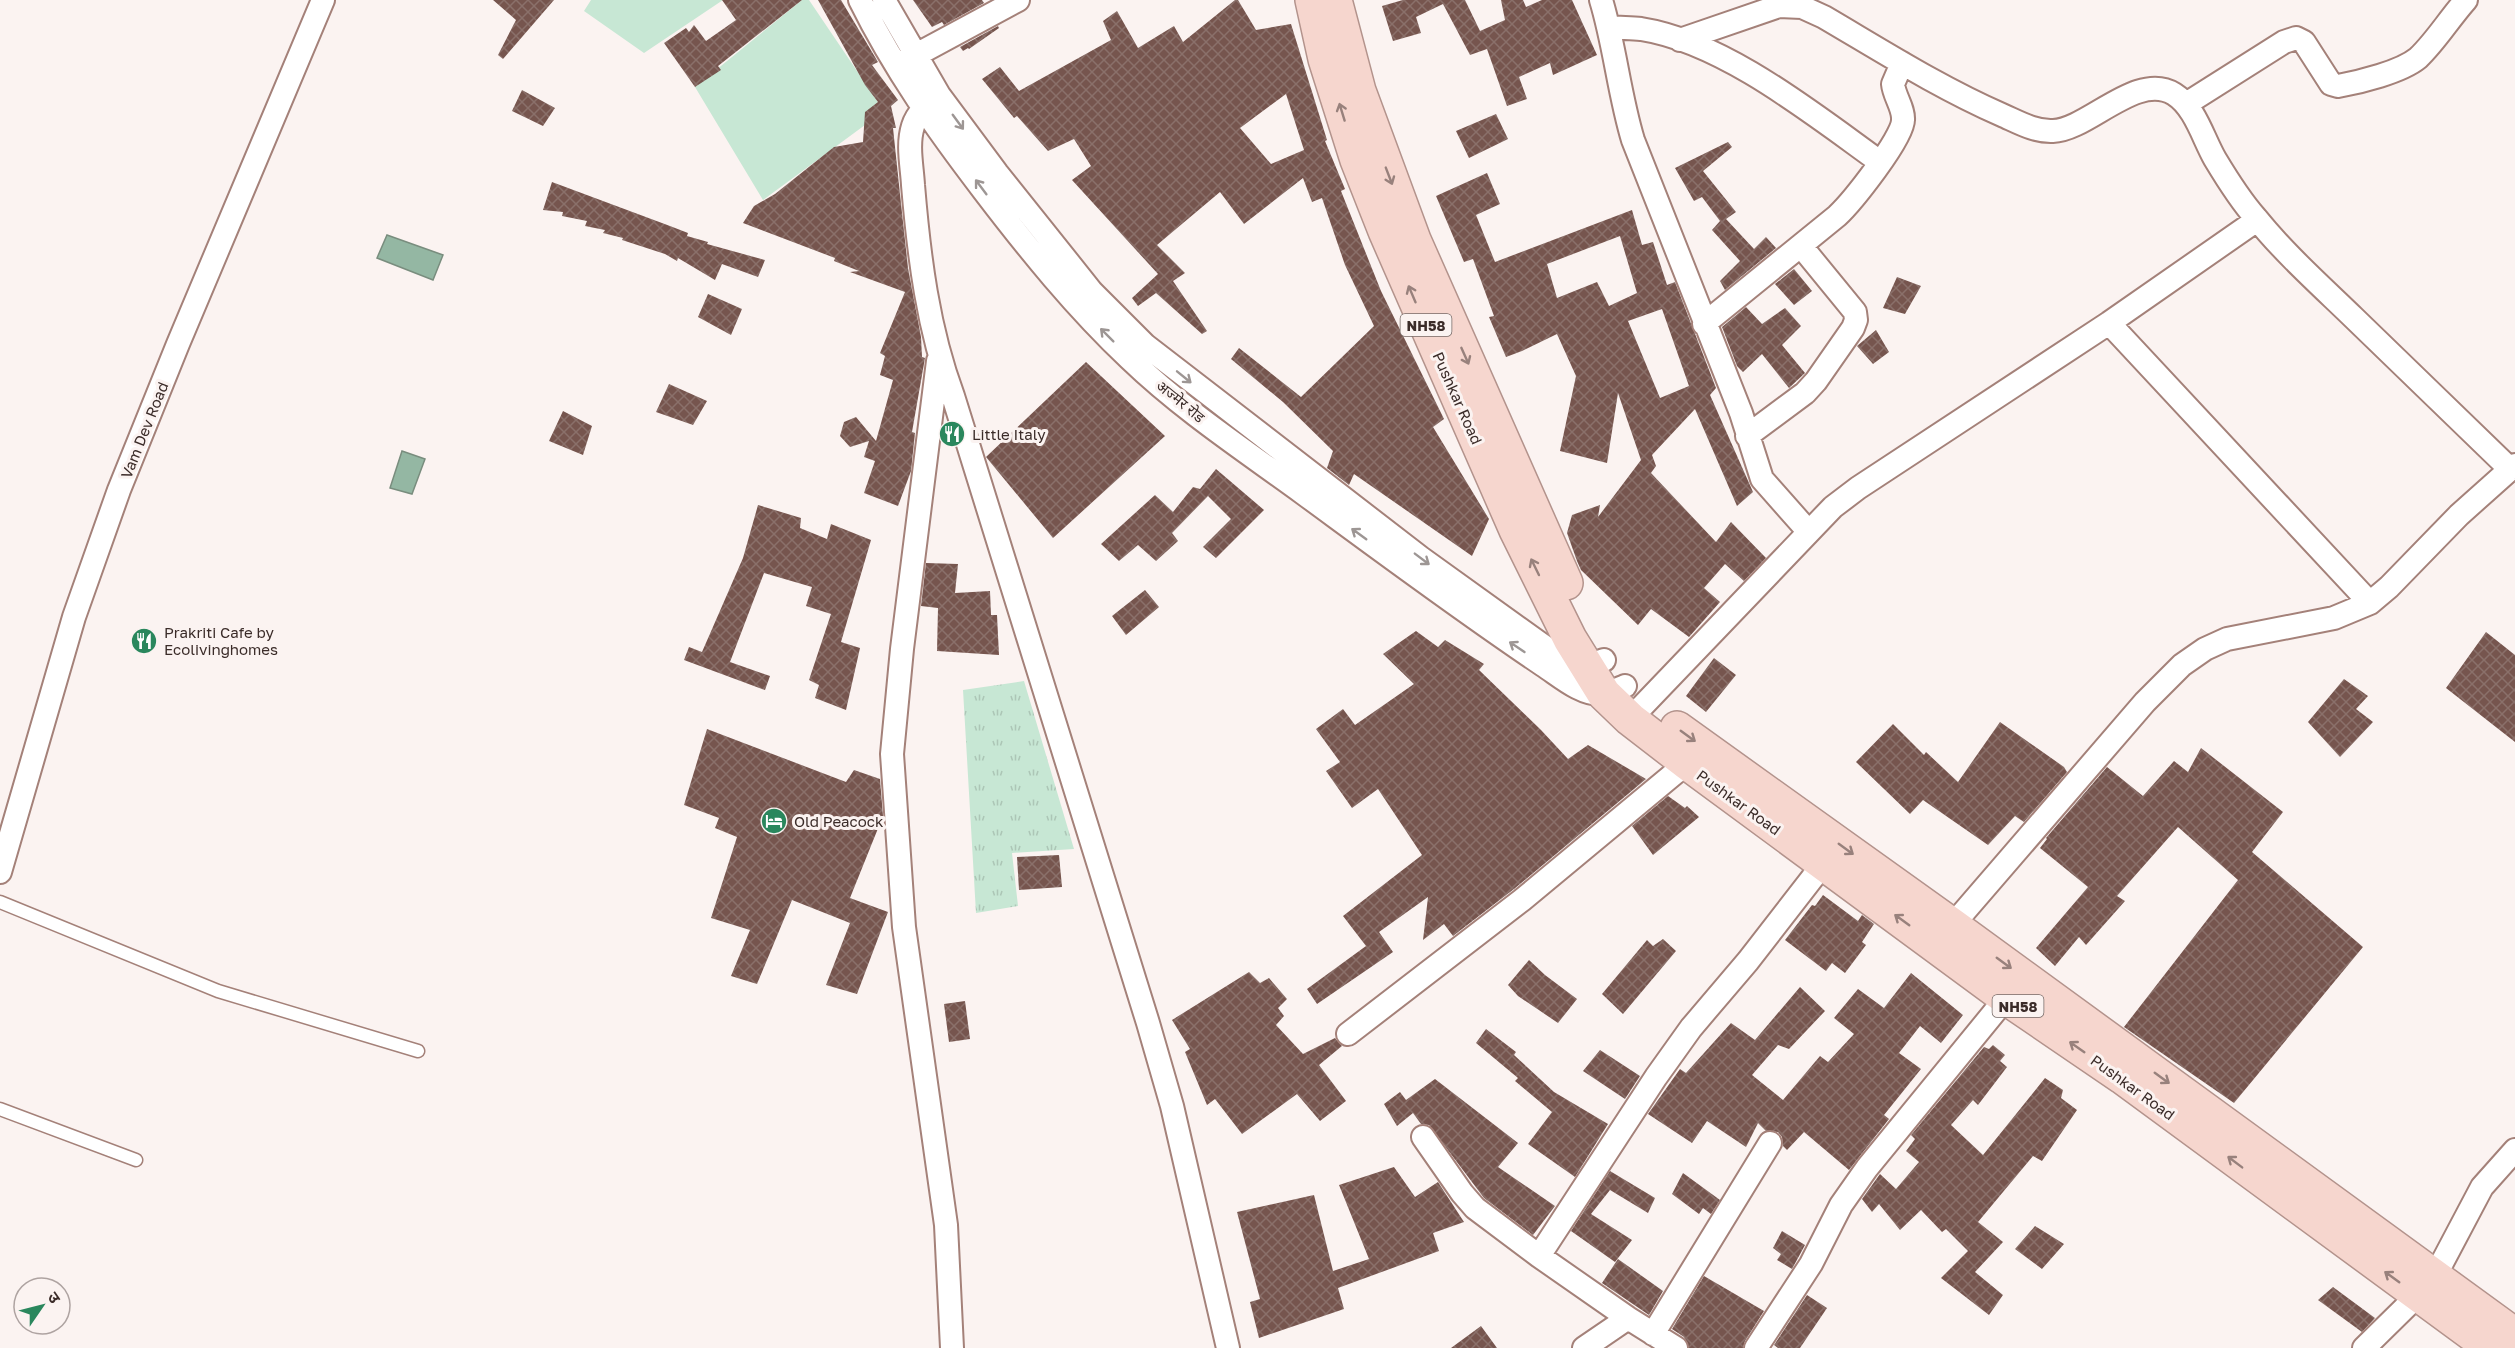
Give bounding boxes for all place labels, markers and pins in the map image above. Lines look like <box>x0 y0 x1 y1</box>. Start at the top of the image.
restaurant icon: Little Italy <box>937 419 967 449</box>
place label: Little Italy <box>972 425 1046 443</box>
place label: Prakriti Cafe by Ecolivinghomes <box>164 623 278 658</box>
restaurant icon: Prakriti Cafe by Ecolivinghomes <box>129 626 159 656</box>
hotel icon: Old Peacock <box>759 806 789 836</box>
place label: Old Peacock <box>794 812 884 830</box>

